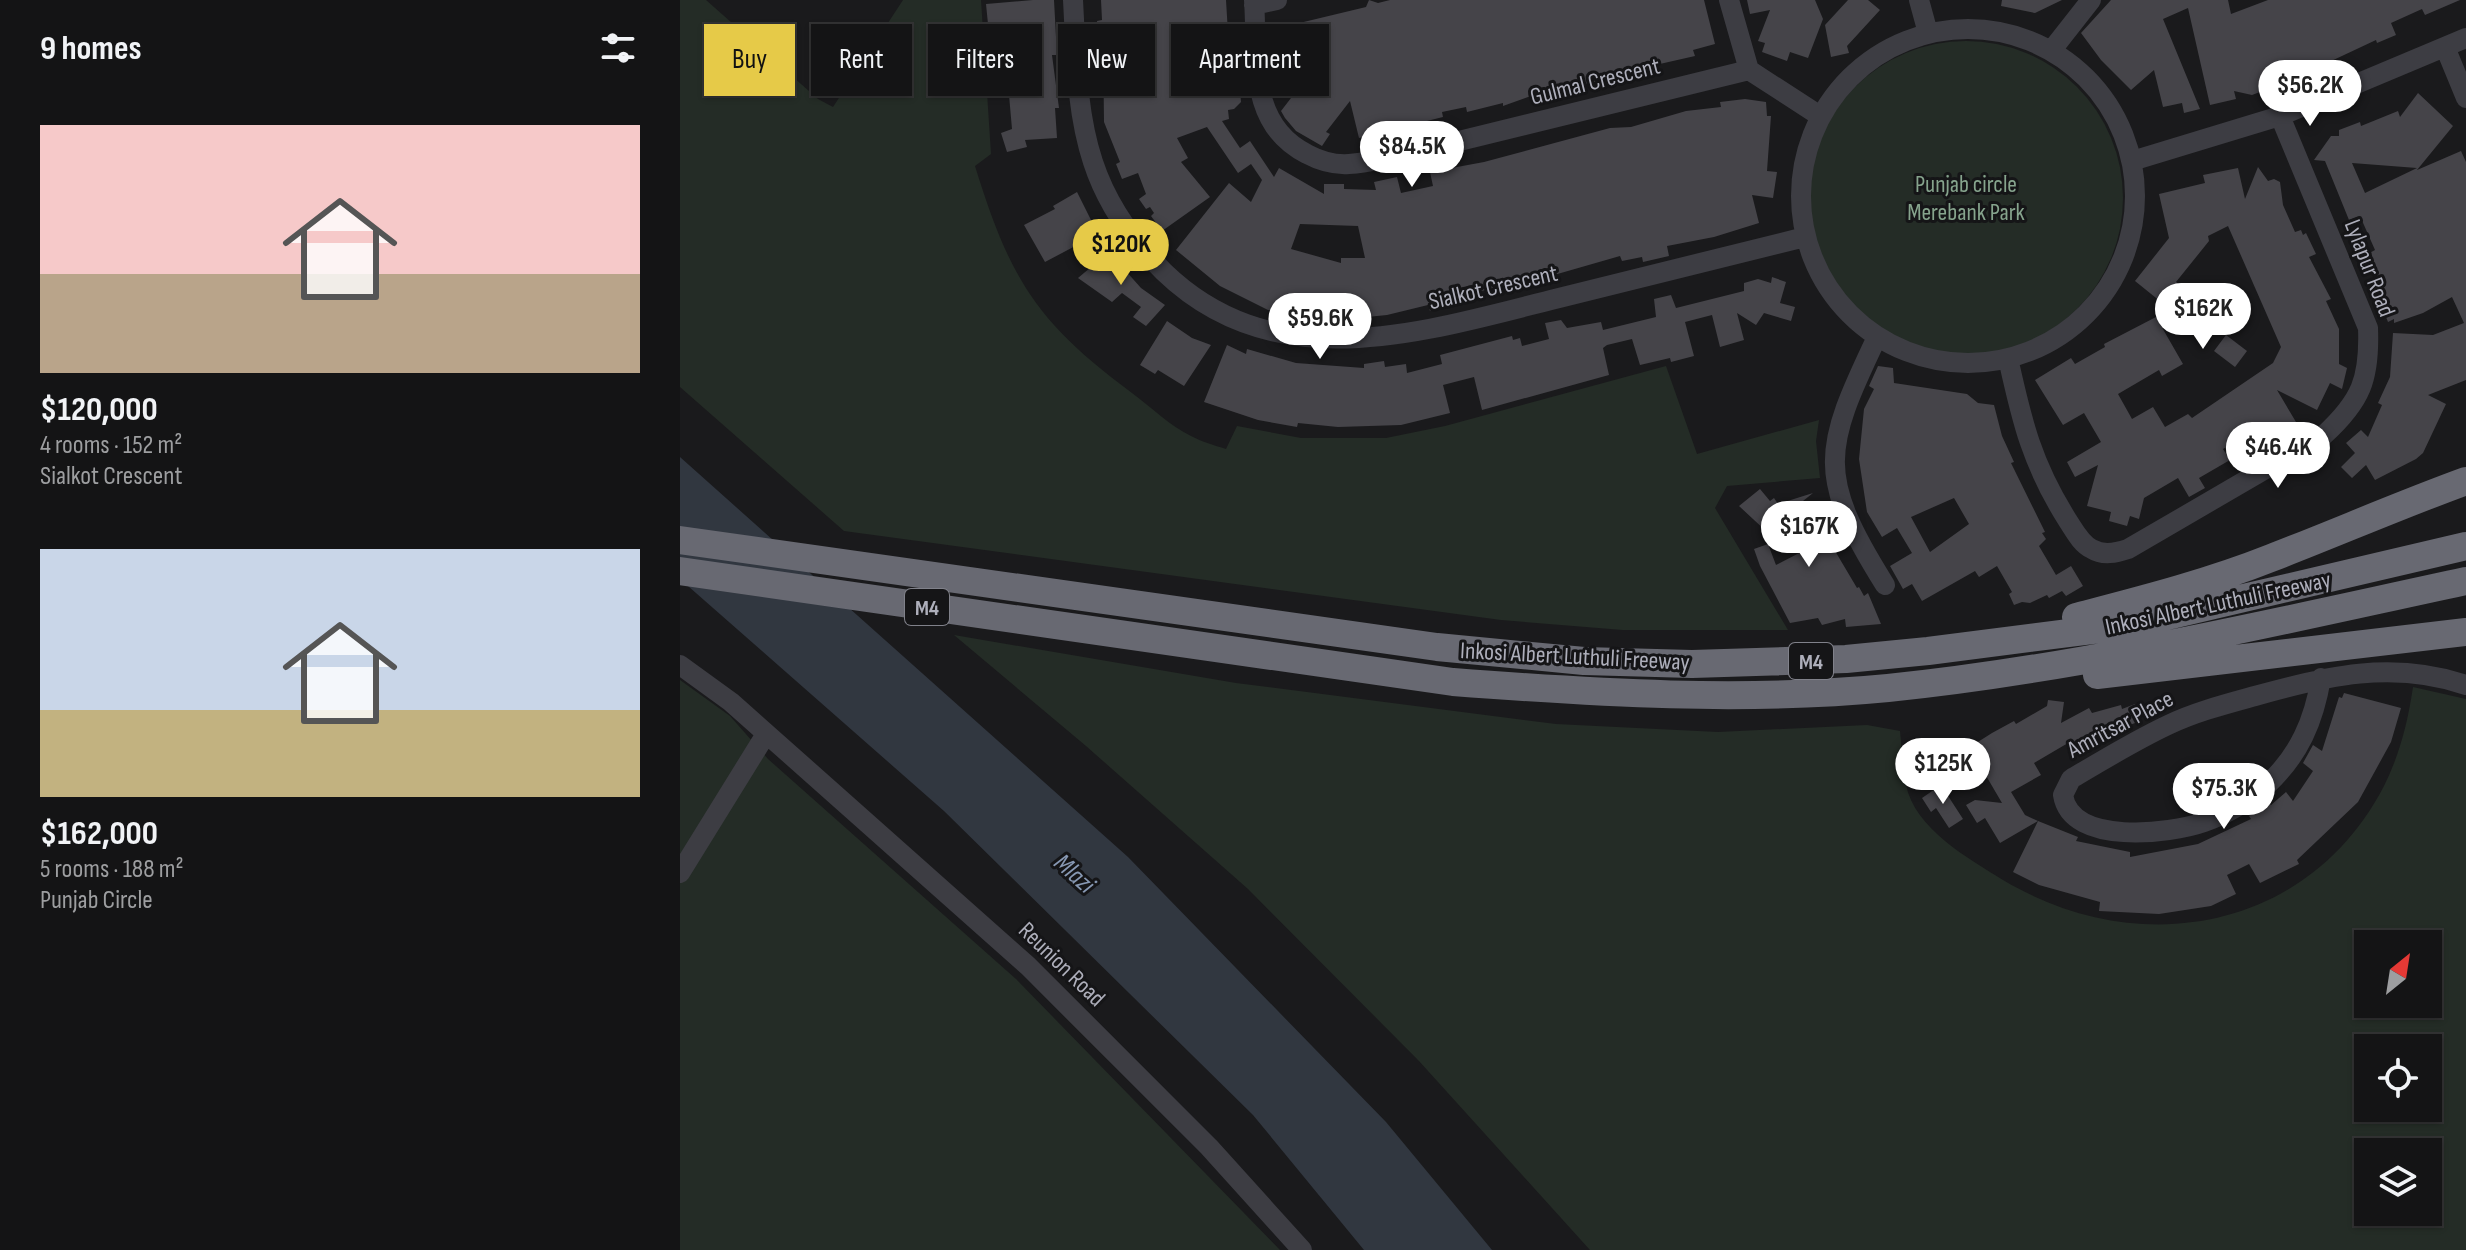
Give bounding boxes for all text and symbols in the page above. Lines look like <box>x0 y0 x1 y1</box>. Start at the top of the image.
chip: Buy <box>704 24 795 96</box>
chip: Rent <box>811 24 912 96</box>
chip: Filters <box>928 24 1042 96</box>
chip: New <box>1058 24 1155 96</box>
chip: Apartment <box>1171 24 1329 96</box>
icon: filters <box>596 26 640 70</box>
text: 9 homes <box>40 28 141 69</box>
street label: Gulmal Crescent <box>1527 51 1663 112</box>
pin: $56.2K <box>2245 60 2375 128</box>
text: $56.2K <box>2276 70 2344 101</box>
pin: $84.5K <box>1347 121 1477 189</box>
text: $84.5K <box>1378 131 1446 162</box>
park label: Punjab circle Merebank Park <box>1907 170 2025 227</box>
icon: home <box>268 177 412 321</box>
street label: Lylapur Road <box>2338 215 2401 321</box>
pin: $120K <box>1065 219 1177 287</box>
text: $120K <box>1091 229 1151 260</box>
street label: Sialkot Crescent <box>1426 259 1560 316</box>
pin: $162K <box>2147 283 2259 351</box>
pin: $59.6K <box>1255 293 1385 361</box>
text: $162K <box>2173 293 2233 324</box>
text: $59.6K <box>1286 303 1354 334</box>
text: $120,000 <box>40 389 158 430</box>
pin: $46.4K <box>2213 422 2343 490</box>
text: 4 rooms · 152 m² <box>40 430 182 461</box>
text: $46.4K <box>2244 432 2312 463</box>
text: Sialkot Crescent <box>40 461 183 492</box>
pin: $167K <box>1753 501 1865 569</box>
text: $167K <box>1779 511 1839 542</box>
street label: Inkosi Albert Luthuli Freeway <box>2103 565 2334 642</box>
road number: M4 <box>905 589 949 625</box>
icon: home <box>268 601 412 745</box>
street label: Inkosi Albert Luthuli Freeway <box>1459 636 1690 677</box>
road number: M4 <box>1789 643 1833 679</box>
street label: Amritsar Place <box>2061 684 2178 765</box>
pin: $125K <box>1887 738 1999 806</box>
text: $125K <box>1913 748 1973 779</box>
pin: $75.3K <box>2159 763 2289 831</box>
text: $75.3K <box>2191 773 2257 804</box>
text: $162,000 <box>40 813 158 854</box>
water label: Mlazi <box>1047 848 1102 901</box>
text: 5 rooms · 188 m² <box>40 854 183 885</box>
text: Punjab Circle <box>40 885 153 916</box>
street label: Reunion Road <box>1012 916 1111 1013</box>
north arrow <box>2354 930 2442 1018</box>
map controls <box>2354 930 2442 1226</box>
button: locate <box>2354 1034 2442 1122</box>
button: layers <box>2354 1138 2442 1226</box>

